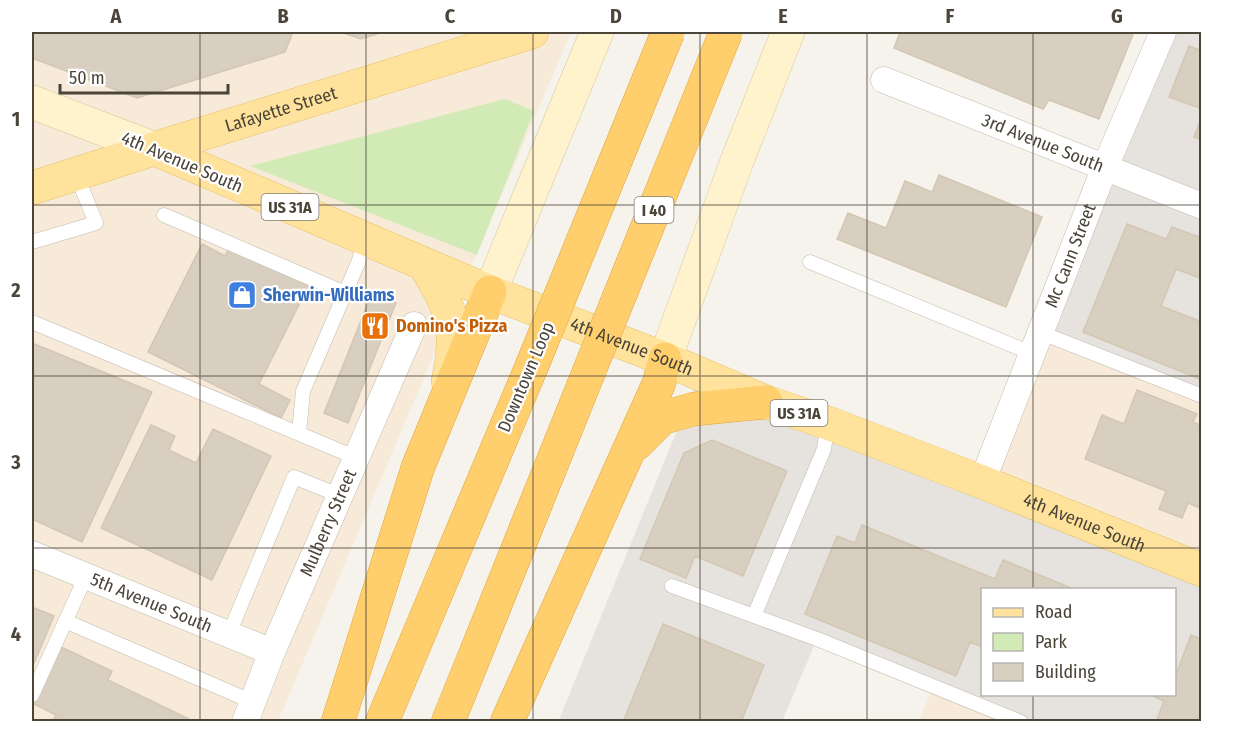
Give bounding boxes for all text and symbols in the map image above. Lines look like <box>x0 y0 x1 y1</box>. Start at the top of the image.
text: A <box>110 4 123 28</box>
text: B <box>277 4 289 28</box>
text: C <box>445 4 456 28</box>
text: D <box>610 4 622 28</box>
text: E <box>778 4 788 28</box>
text: F <box>946 4 955 28</box>
text: G <box>1111 4 1123 28</box>
scale bar <box>60 57 228 95</box>
text: 50 m <box>69 67 105 89</box>
street label: Lafayette Street <box>222 82 340 137</box>
text: 1 <box>12 107 20 131</box>
street label: 3rd Avenue South <box>979 109 1107 177</box>
street label: 4th Avenue South <box>118 127 246 197</box>
road number: US 31A <box>262 194 318 220</box>
road number: I 40 <box>634 197 674 223</box>
street label: Mc Cann Street <box>1040 200 1101 311</box>
text: 2 <box>10 278 21 302</box>
shop icon: Sherwin-Williams <box>226 279 258 311</box>
place label: Sherwin-Williams <box>263 284 394 306</box>
restaurant icon: Domino's Pizza <box>359 310 391 342</box>
street label: 4th Avenue South <box>567 313 696 381</box>
place label: Domino's Pizza <box>396 315 507 337</box>
street label: Downtown Loop <box>493 318 559 436</box>
road number: US 31A <box>770 400 828 426</box>
text: 3 <box>10 450 21 474</box>
street label: Mulberry Street <box>295 466 361 580</box>
street label: 4th Avenue South <box>1020 489 1149 557</box>
street label: 5th Avenue South <box>87 568 215 637</box>
legend <box>981 588 1176 696</box>
text: Road <box>1035 601 1072 623</box>
text: 4 <box>11 622 21 646</box>
text: Park <box>1035 631 1068 653</box>
text: Building <box>1035 661 1096 683</box>

